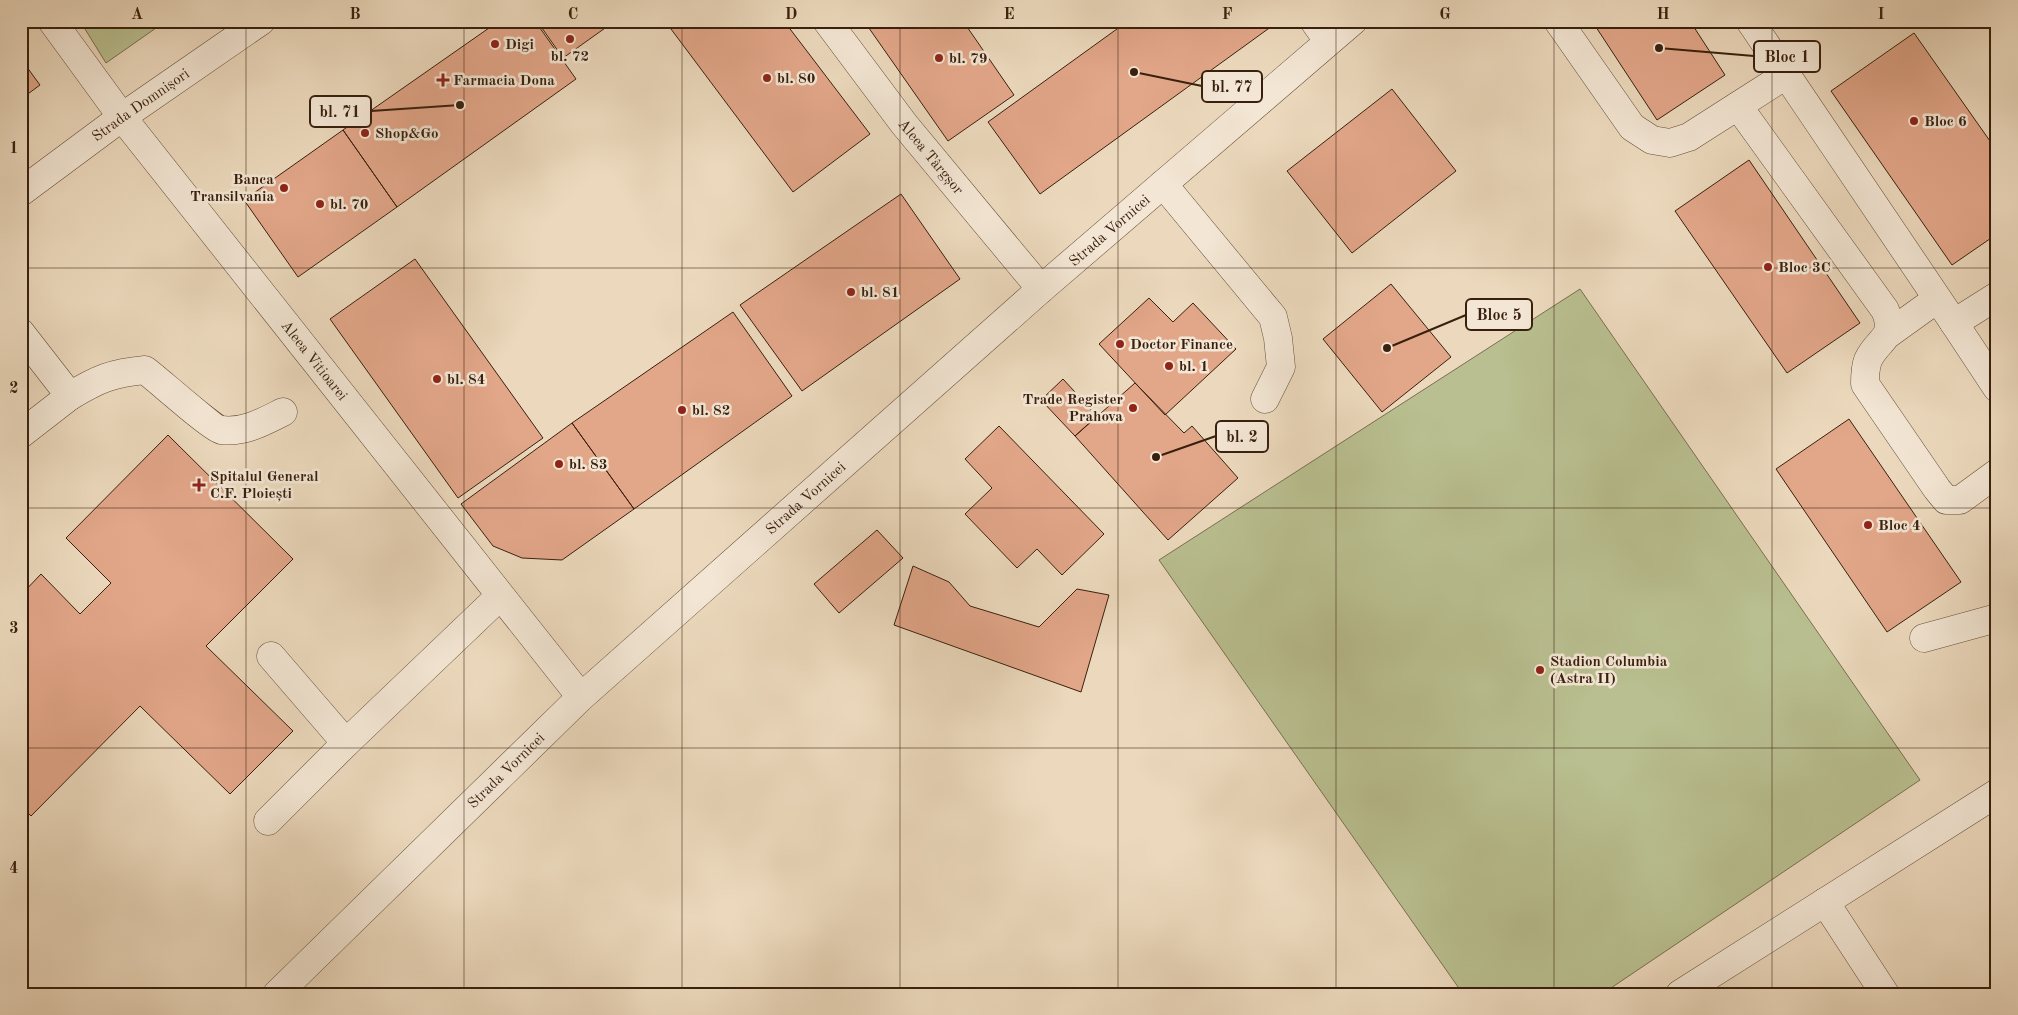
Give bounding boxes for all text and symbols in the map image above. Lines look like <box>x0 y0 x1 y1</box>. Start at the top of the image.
text: A <box>131 7 143 23</box>
text: B <box>349 7 361 23</box>
text: C <box>568 7 578 23</box>
text: D <box>785 7 797 23</box>
text: E <box>1003 7 1015 23</box>
text: F <box>1222 7 1233 23</box>
text: G <box>1439 7 1451 23</box>
text: H <box>1656 7 1670 23</box>
text: I <box>1877 7 1885 23</box>
marker: bl. 72 <box>564 33 576 45</box>
marker: Digi <box>489 38 501 50</box>
place label: Digi <box>505 38 534 53</box>
callout: Bloc 1 <box>1754 41 1820 72</box>
place label: bl. 72 <box>551 50 589 65</box>
text: Bloc 1 <box>1764 50 1810 66</box>
marker: bl. 79 <box>933 52 945 64</box>
place label: bl. 79 <box>949 52 987 67</box>
street label: Strada Domnișori <box>90 67 193 145</box>
callout: bl. 77 <box>1202 71 1262 102</box>
marker: bl. 80 <box>761 72 773 84</box>
place label: bl. 80 <box>777 72 815 87</box>
marker: Farmacia Dona <box>437 74 449 86</box>
place label: Farmacia Dona <box>453 74 555 89</box>
text: bl. 77 <box>1212 80 1252 96</box>
callout: bl. 71 <box>310 96 371 127</box>
text: bl. 71 <box>320 105 360 121</box>
marker: Bloc 6 <box>1908 115 1920 127</box>
place label: Bloc 6 <box>1924 115 1967 130</box>
street label: Aleea Târgșor <box>894 117 965 198</box>
marker: Shop&Go <box>359 127 371 139</box>
place label: Shop&Go <box>375 127 439 142</box>
text: 1 <box>9 141 19 157</box>
place label: Banca Transilvania <box>190 173 274 205</box>
marker: Banca Transilvania <box>278 182 290 194</box>
street label: Strada Vornicei <box>1067 193 1154 270</box>
marker: bl. 70 <box>314 198 326 210</box>
place label: bl. 70 <box>330 198 368 213</box>
marker: Bloc 3C <box>1762 261 1774 273</box>
place label: Bloc 3C <box>1778 261 1831 276</box>
marker: bl. 81 <box>845 286 857 298</box>
place label: bl. 81 <box>861 286 899 301</box>
callout: Bloc 5 <box>1466 299 1532 330</box>
text: Bloc 5 <box>1476 308 1522 324</box>
street label: Aleea Vitioarei <box>277 318 349 404</box>
marker: Doctor Finance <box>1114 338 1126 350</box>
place label: Doctor Finance <box>1130 338 1233 353</box>
marker: bl. 1 <box>1163 360 1175 372</box>
place label: bl. 1 <box>1179 360 1209 375</box>
marker: bl. 84 <box>431 373 443 385</box>
place label: bl. 84 <box>447 373 485 388</box>
text: 2 <box>9 381 19 397</box>
place label: Trade Register Prahova <box>1022 393 1123 425</box>
marker: Trade Register Prahova <box>1127 402 1139 414</box>
marker: bl. 82 <box>676 404 688 416</box>
place label: bl. 82 <box>692 404 730 419</box>
callout: bl. 2 <box>1216 421 1268 452</box>
text: bl. 2 <box>1226 430 1258 446</box>
marker: bl. 83 <box>553 458 565 470</box>
place label: bl. 83 <box>569 458 607 473</box>
street label: Strada Vornicei <box>764 460 849 538</box>
place label: Spitalul General C.F. Ploiești <box>210 470 319 502</box>
marker: Spitalul General C.F. Ploiești <box>192 478 206 492</box>
marker: Bloc 4 <box>1862 519 1874 531</box>
place label: Bloc 4 <box>1878 519 1921 534</box>
text: 3 <box>9 621 19 637</box>
place label: Stadion Columbia (Astra II) <box>1550 655 1668 687</box>
marker: Stadion Columbia (Astra II) <box>1534 664 1546 676</box>
street label: Strada Vornicei <box>466 731 548 812</box>
text: 4 <box>9 861 19 877</box>

